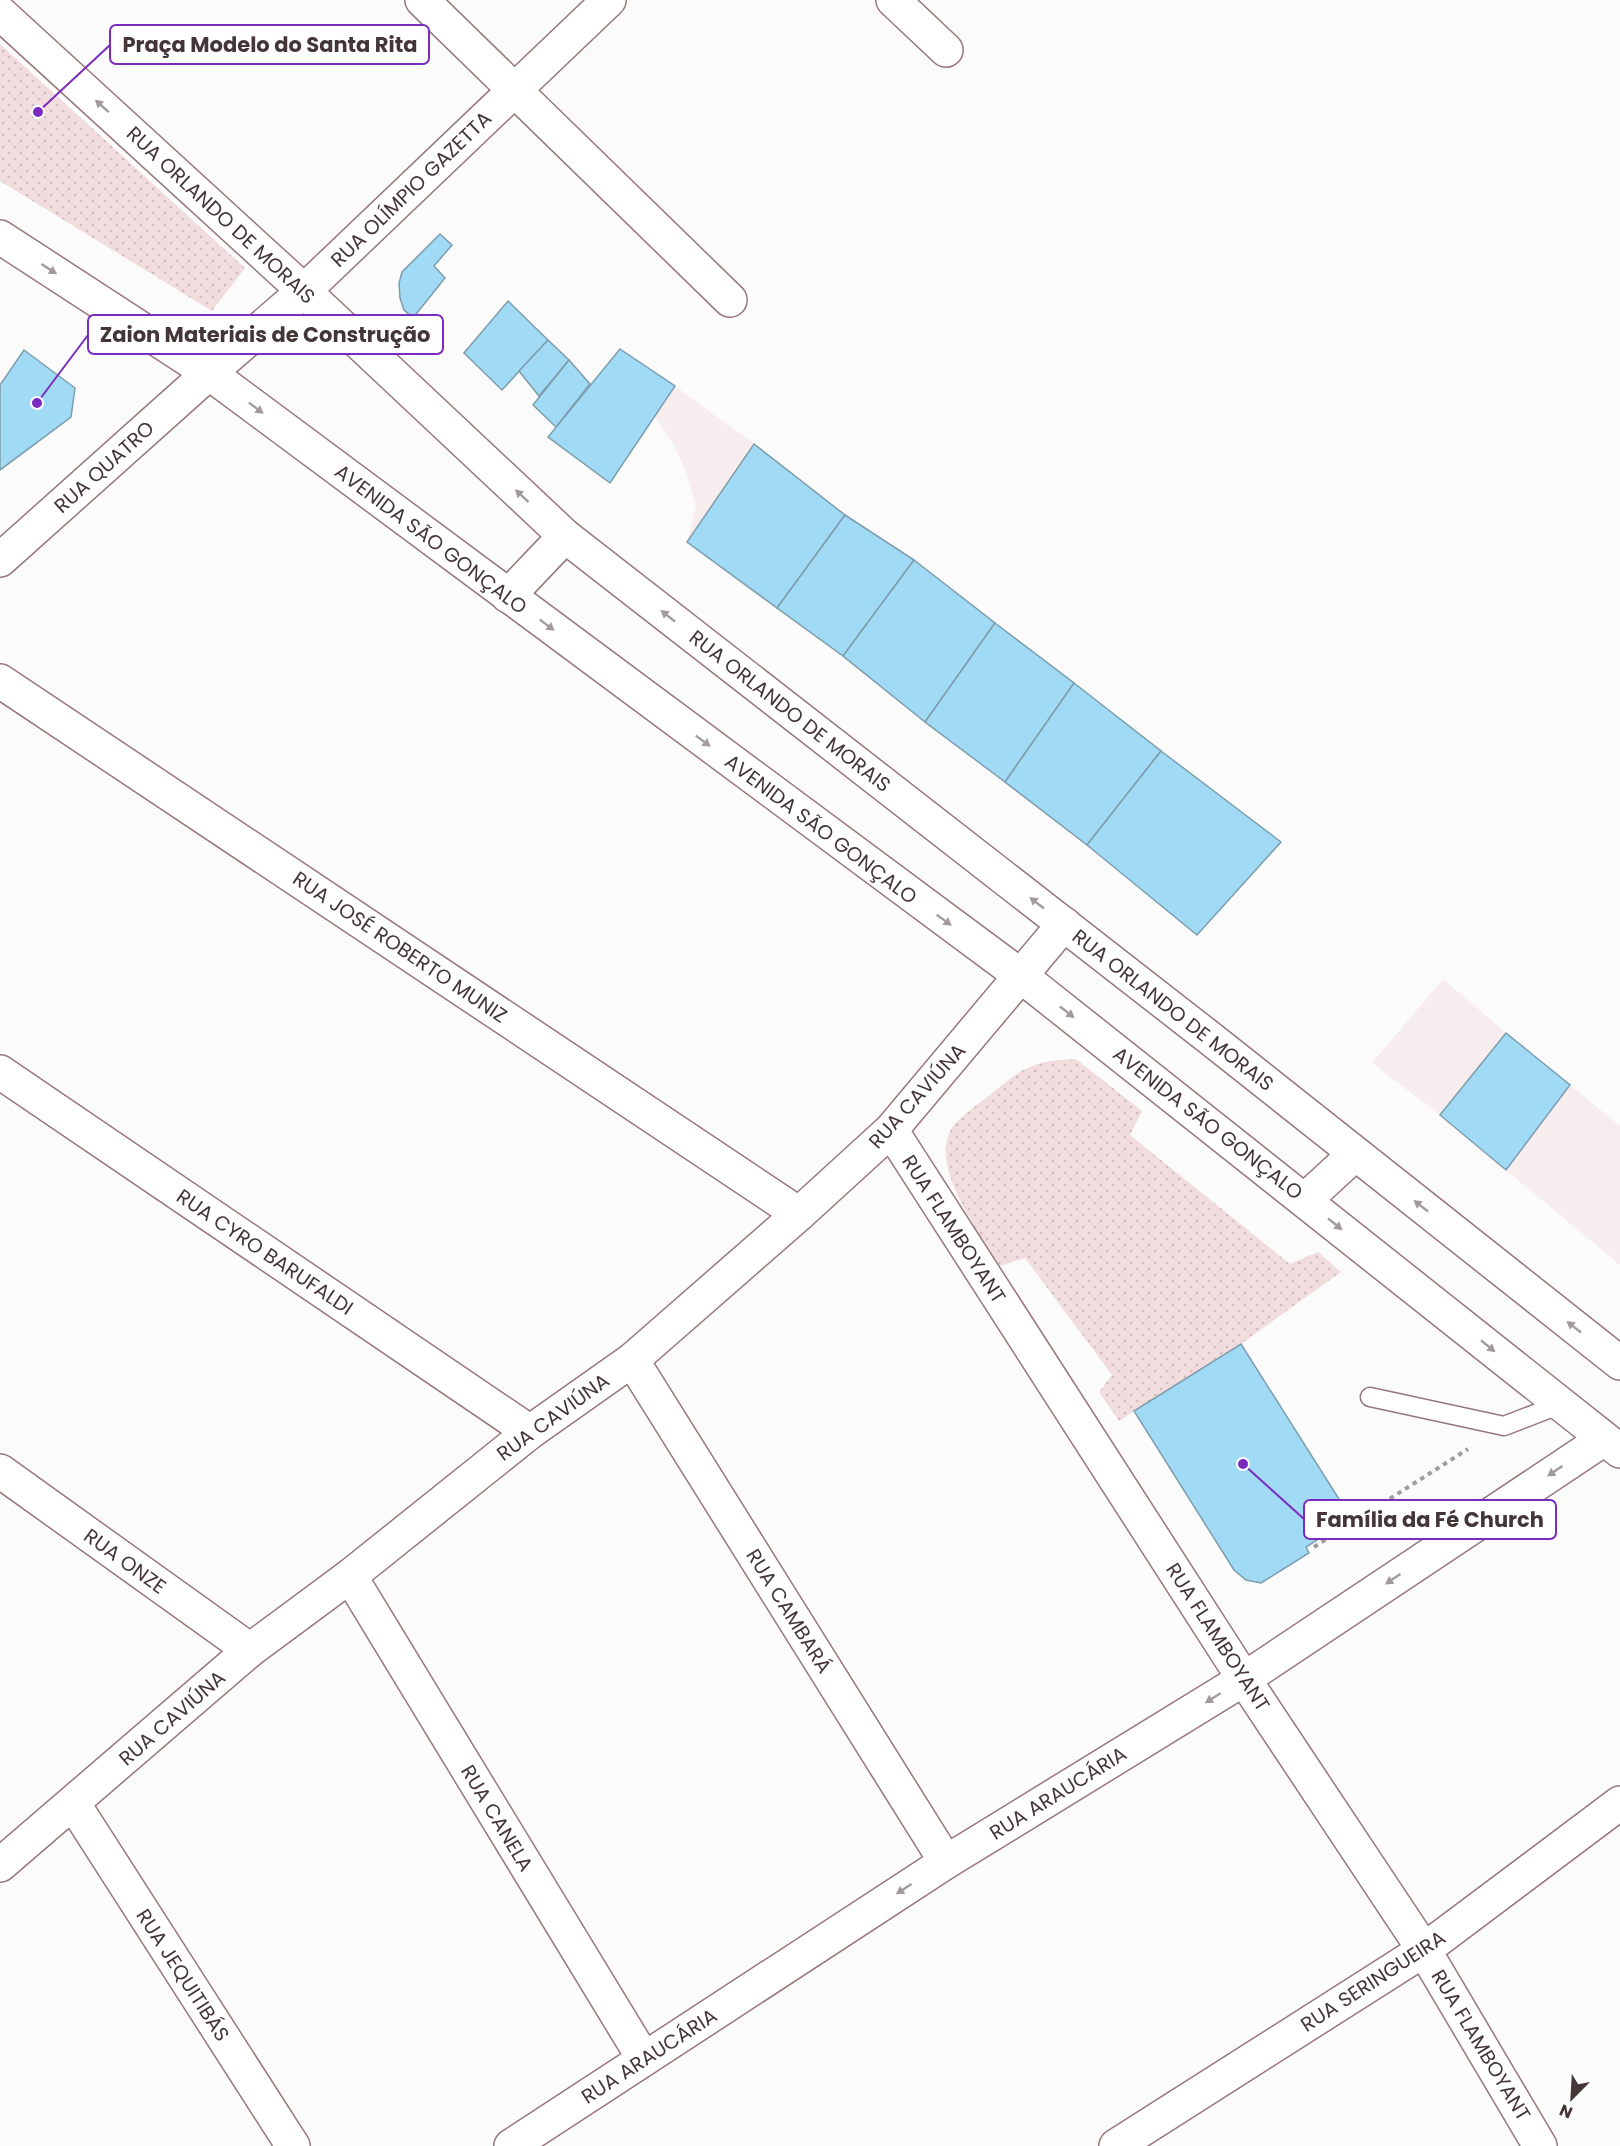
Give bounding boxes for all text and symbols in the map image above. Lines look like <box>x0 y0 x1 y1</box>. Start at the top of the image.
callout: Praça Modelo do Santa Rita <box>110 25 429 64</box>
text: Praça Modelo do Santa Rita <box>123 30 417 59</box>
one-way arrow <box>95 99 110 113</box>
street label: RUA OLÍMPIO GAZETTA <box>324 105 498 273</box>
street label: RUA ORLANDO DE MORAIS <box>120 120 322 310</box>
one-way arrow <box>40 263 56 275</box>
callout: Zaion Materiais de Construção <box>88 315 443 354</box>
text: Zaion Materiais de Construção <box>100 320 430 349</box>
one-way arrow <box>248 402 263 414</box>
street label: RUA QUATRO <box>48 414 160 520</box>
street label: AVENIDA SÃO GONÇALO <box>329 457 533 621</box>
one-way arrow <box>515 490 530 503</box>
one-way arrow <box>660 610 675 622</box>
one-way arrow <box>539 619 555 631</box>
street label: RUA ORLANDO DE MORAIS <box>683 623 897 799</box>
one-way arrow <box>696 735 711 747</box>
street label: AVENIDA SÃO GONÇALO <box>719 747 923 911</box>
street label: RUA JOSÉ ROBERTO MUNIZ <box>287 865 513 1029</box>
one-way arrow <box>1029 898 1044 910</box>
one-way arrow <box>936 914 952 926</box>
street label: RUA ORLANDO DE MORAIS <box>1066 922 1280 1098</box>
one-way arrow <box>1059 1006 1075 1019</box>
street label: RUA CAVIÚNA <box>862 1037 972 1155</box>
street label: AVENIDA SÃO GONÇALO <box>1107 1040 1309 1206</box>
street label: RUA FLAMBOYANT <box>895 1149 1013 1309</box>
street label: RUA CYRO BARUFALDI <box>171 1182 359 1322</box>
one-way arrow <box>1413 1201 1428 1213</box>
one-way arrow <box>1328 1218 1343 1230</box>
one-way arrow <box>1566 1320 1582 1333</box>
one-way arrow <box>1480 1339 1496 1352</box>
street label: RUA CAVIÚNA <box>491 1367 615 1467</box>
one-way arrow <box>1548 1465 1564 1477</box>
callout: Família da Fé Church <box>1304 1500 1556 1539</box>
text: Família da Fé Church <box>1316 1505 1544 1534</box>
street label: RUA ONZE <box>78 1522 172 1600</box>
street label: RUA CAMBARÁ <box>740 1543 838 1679</box>
street label: RUA FLAMBOYANT <box>1159 1557 1277 1717</box>
one-way arrow <box>1385 1574 1401 1585</box>
street label: RUA CAVIÚNA <box>113 1664 231 1772</box>
one-way arrow <box>1205 1693 1221 1704</box>
street label: RUA ARAUCÁRIA <box>984 1740 1132 1846</box>
street label: RUA CANELA <box>454 1759 540 1877</box>
one-way arrow <box>896 1884 912 1895</box>
street label: RUA JEQUITIBÁS <box>130 1903 236 2047</box>
street label: RUA SERINGUEIRA <box>1295 1924 1451 2038</box>
street label: RUA FLAMBOYANT <box>1425 1964 1537 2126</box>
street label: RUA ARAUCÁRIA <box>576 2002 722 2110</box>
north arrow <box>1542 2068 1602 2128</box>
text: N <box>1556 2098 1576 2124</box>

